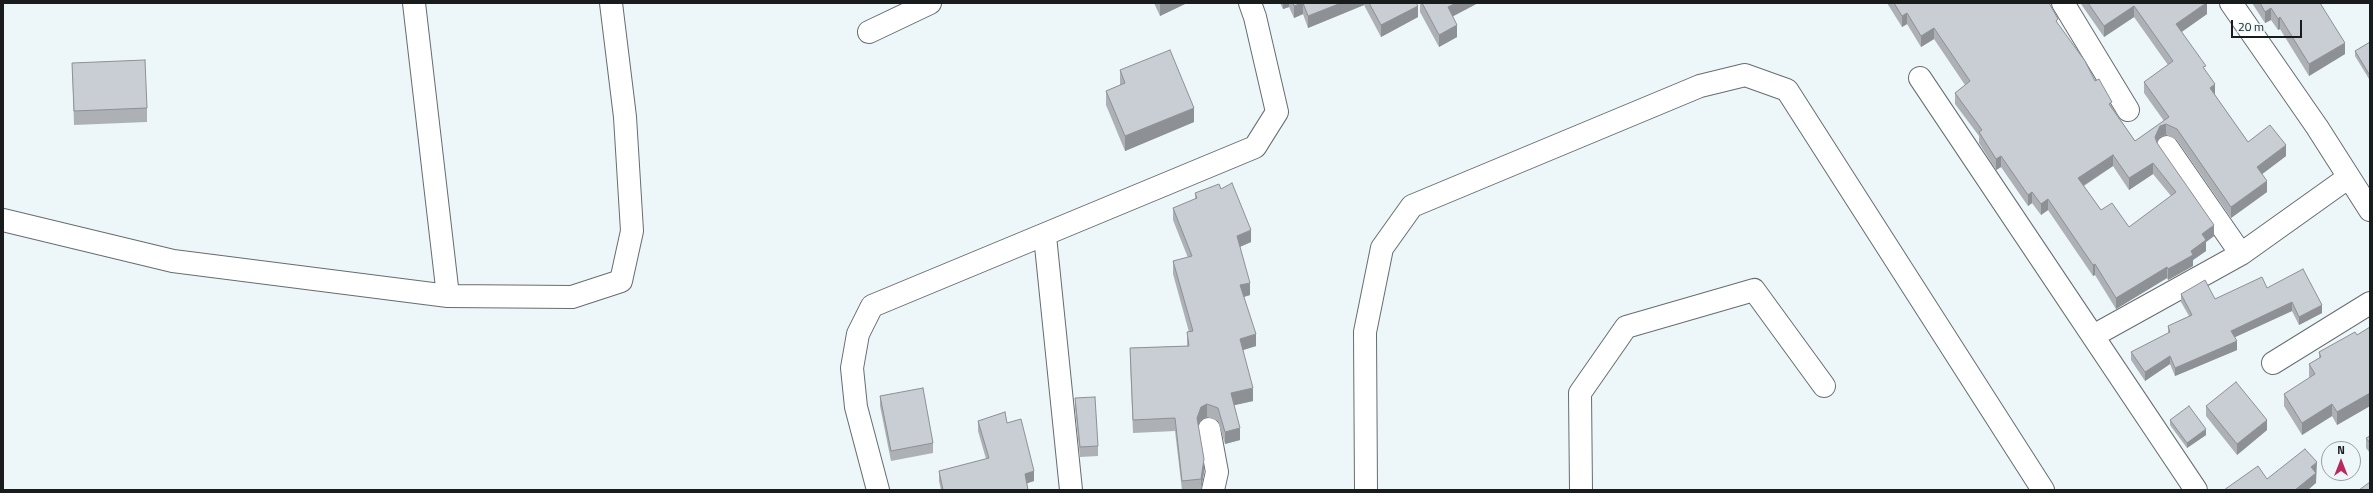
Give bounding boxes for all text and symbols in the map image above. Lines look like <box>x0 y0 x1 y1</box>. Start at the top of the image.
scale bar <box>2233 12 2304 38</box>
text: 20 m <box>2238 17 2264 36</box>
north arrow <box>2321 441 2361 481</box>
text: N <box>2337 442 2345 458</box>

